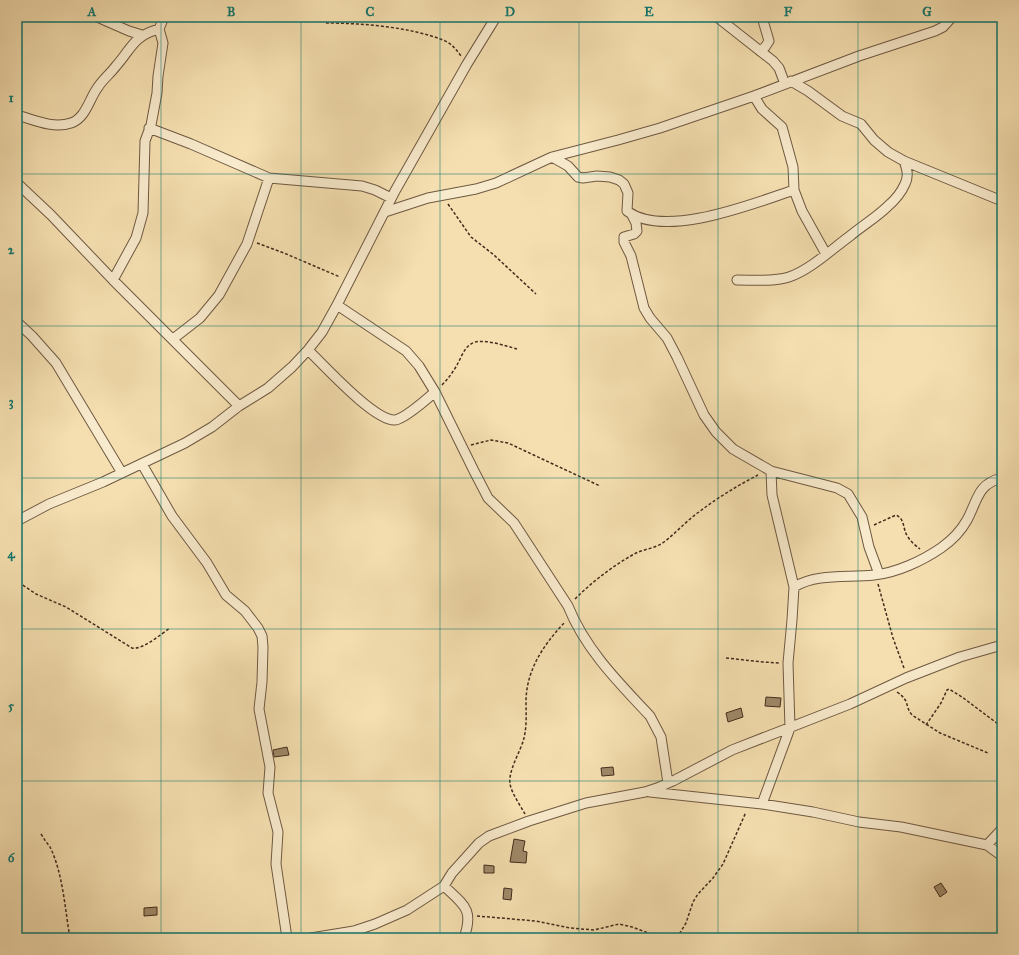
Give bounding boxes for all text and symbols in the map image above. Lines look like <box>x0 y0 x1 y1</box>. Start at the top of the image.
text: A <box>87 4 97 20</box>
text: B <box>227 4 236 20</box>
text: C <box>366 4 375 20</box>
text: D <box>505 4 515 20</box>
text: E <box>644 4 654 20</box>
text: F <box>784 4 793 20</box>
text: G <box>922 4 932 20</box>
text: 1 <box>8 90 14 106</box>
text: 2 <box>8 242 15 258</box>
text: 3 <box>8 394 14 410</box>
text: 4 <box>7 546 15 562</box>
text: 5 <box>8 698 15 714</box>
text: 6 <box>8 850 16 866</box>

